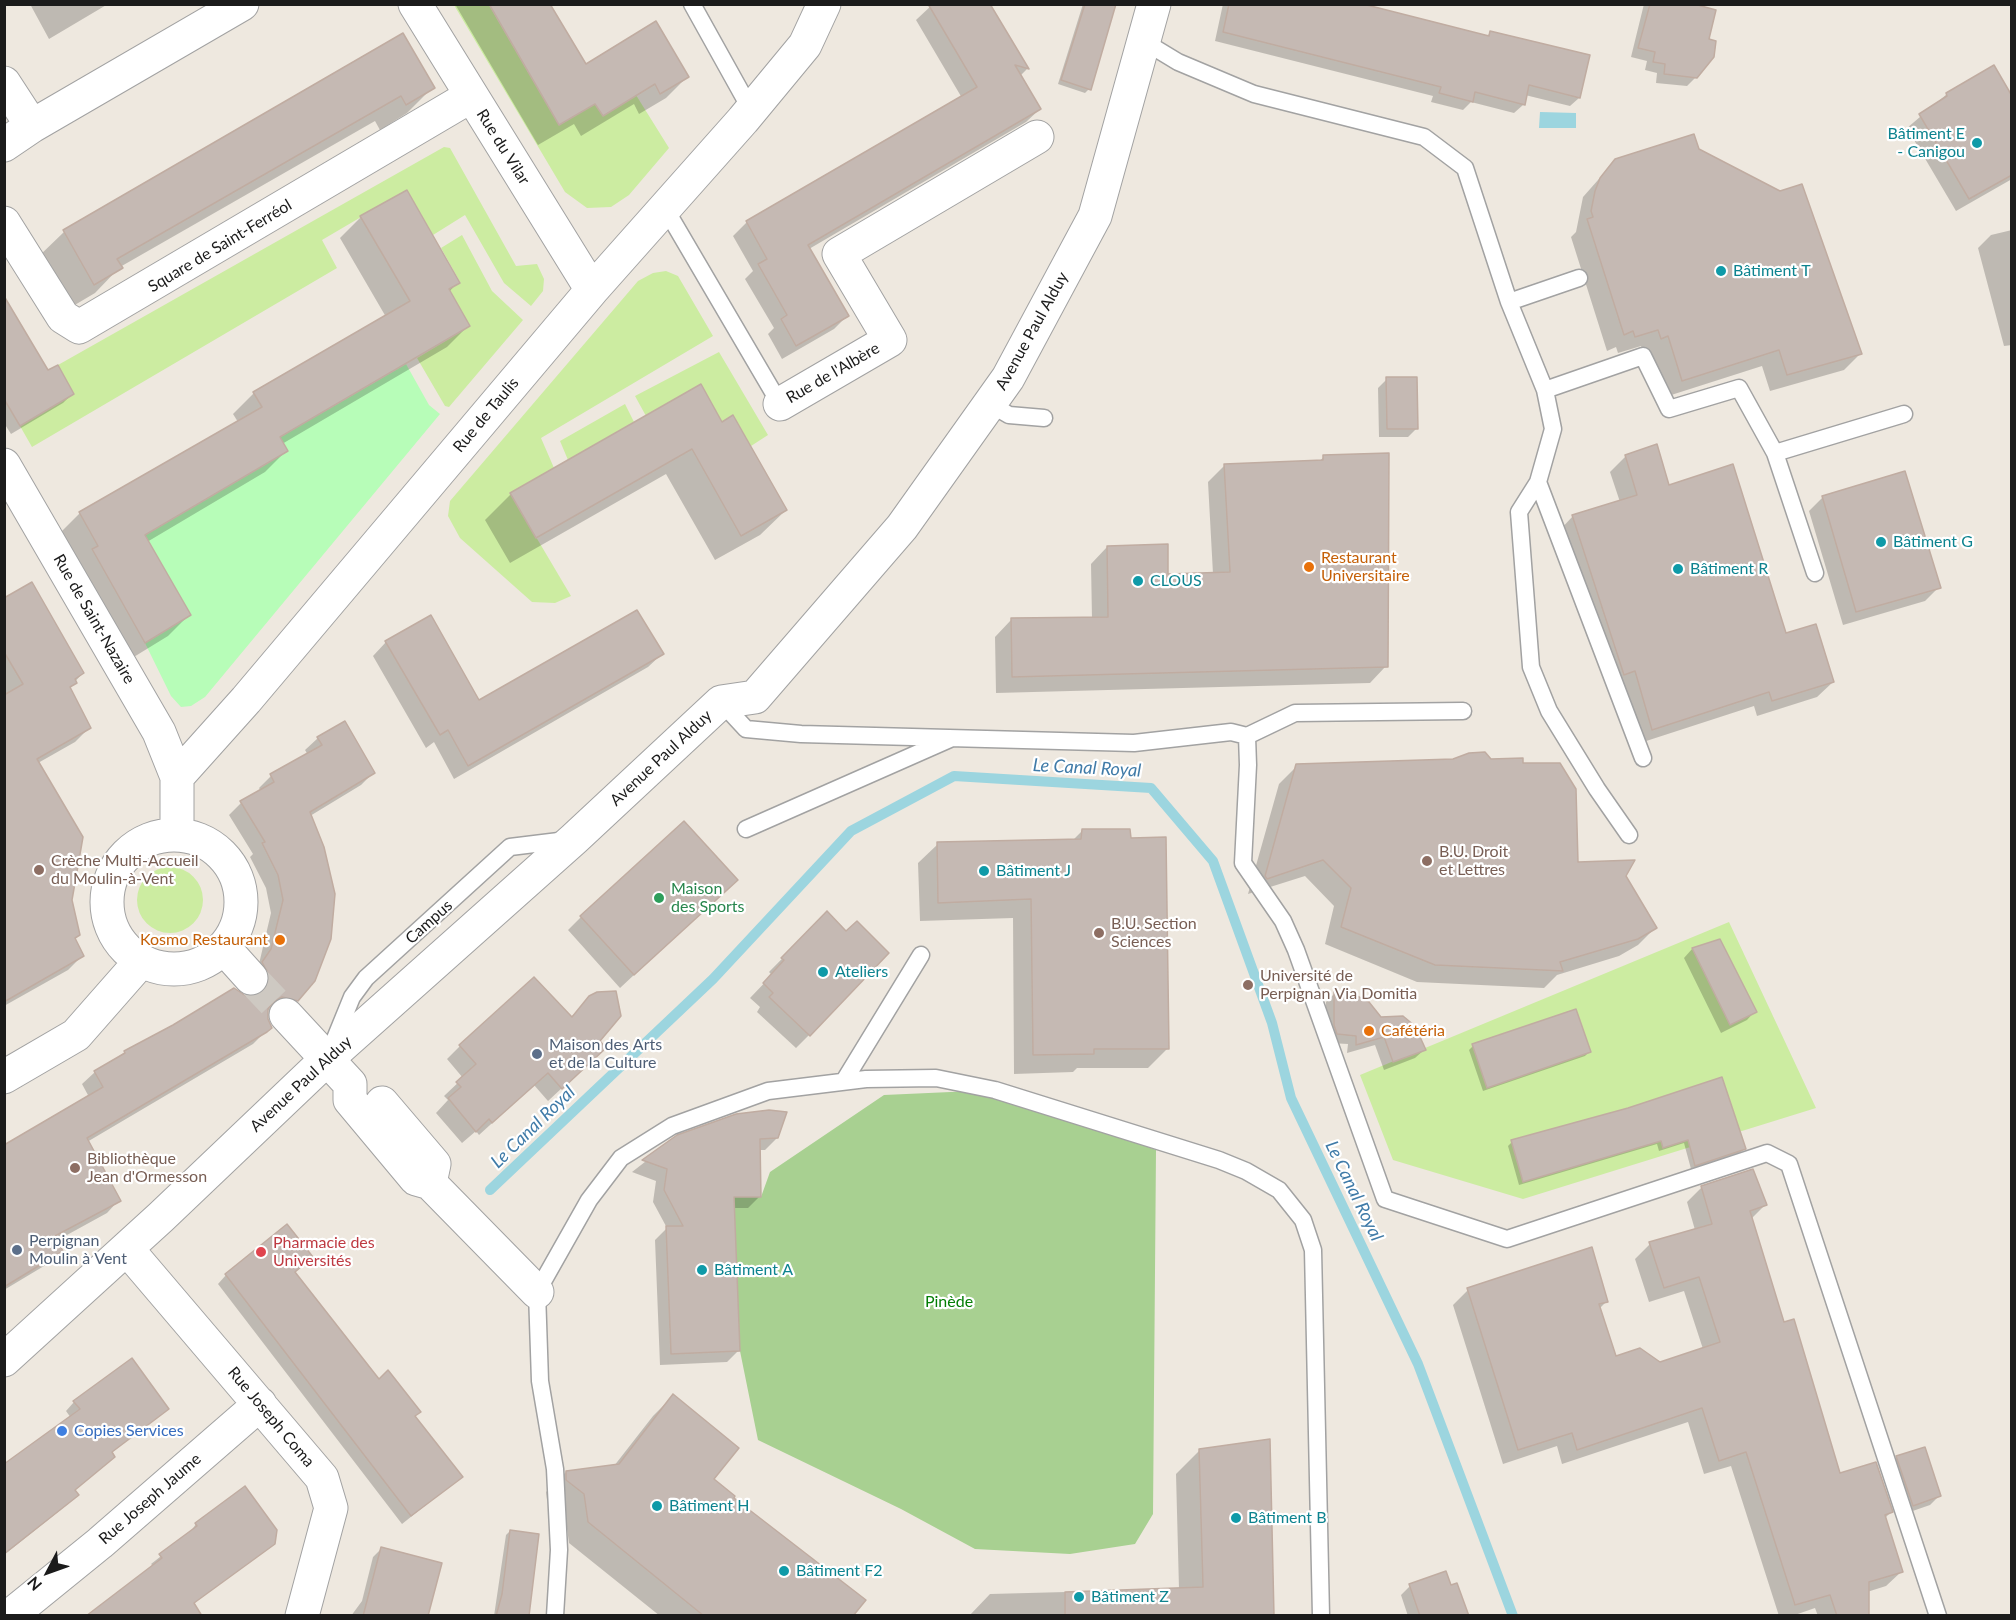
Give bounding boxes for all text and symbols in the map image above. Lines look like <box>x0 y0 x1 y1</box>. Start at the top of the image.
street label: Rue du Vilar <box>472 106 534 188</box>
place label: Bâtiment E - Canigou <box>1888 124 1965 162</box>
marker: Bâtiment E - Canigou <box>1970 136 1984 150</box>
street label: Square de Saint-Ferréol <box>145 195 295 297</box>
place label: Bâtiment T <box>1733 261 1811 281</box>
marker: Bâtiment T <box>1714 264 1728 278</box>
street label: Avenue Paul Alduy <box>992 269 1072 393</box>
street label: Rue de l'Albère <box>783 339 883 407</box>
street label: Rue de Taulis <box>449 374 523 456</box>
place label: Bâtiment G <box>1893 532 1973 552</box>
marker: Bâtiment G <box>1874 535 1888 549</box>
place label: Restaurant Universitaire <box>1321 548 1410 586</box>
street label: Rue de Saint-Nazaire <box>49 551 139 687</box>
place label: Bâtiment R <box>1690 559 1768 579</box>
marker: Restaurant Universitaire <box>1302 560 1316 574</box>
marker: Bâtiment R <box>1671 562 1685 576</box>
place label: CLOUS <box>1150 571 1202 591</box>
marker: CLOUS <box>1131 574 1145 588</box>
street label: Avenue Paul Alduy <box>606 706 716 810</box>
water label: Le Canal Royal <box>1032 754 1142 782</box>
place label: B.U. Droit et Lettres <box>1439 842 1508 880</box>
place label: Crèche Multi-Accueil du Moulin-à-Vent <box>51 851 199 889</box>
marker: B.U. Droit et Lettres <box>1420 854 1434 868</box>
place label: Bâtiment J <box>996 861 1071 881</box>
marker: Crèche Multi-Accueil du Moulin-à-Vent <box>32 863 46 877</box>
marker: Bâtiment J <box>977 864 991 878</box>
place label: Maison des Sports <box>671 879 744 917</box>
marker: Maison des Sports <box>652 891 666 905</box>
street label: Campus <box>402 896 456 948</box>
place label: B.U. Section Sciences <box>1111 914 1197 952</box>
marker: B.U. Section Sciences <box>1092 926 1106 940</box>
place label: Kosmo Restaurant <box>140 930 268 950</box>
marker: Kosmo Restaurant <box>273 933 287 947</box>
place label: Ateliers <box>835 962 888 982</box>
marker: Ateliers <box>816 965 830 979</box>
place label: Université de Perpignan Via Domitia <box>1260 966 1417 1004</box>
marker: Université de Perpignan Via Domitia <box>1241 978 1255 992</box>
place label: Cafétéria <box>1381 1021 1445 1041</box>
marker: Cafétéria <box>1362 1024 1376 1038</box>
street label: Avenue Paul Alduy <box>246 1032 356 1136</box>
place label: Maison des Arts et de la Culture <box>549 1035 662 1073</box>
marker: Maison des Arts et de la Culture <box>530 1047 544 1061</box>
water label: Le Canal Royal <box>486 1082 580 1172</box>
water label: Le Canal Royal <box>1320 1137 1388 1245</box>
place label: Bibliothèque Jean d'Ormesson <box>87 1149 207 1187</box>
marker: Bibliothèque Jean d'Ormesson <box>68 1161 82 1175</box>
place label: Perpignan Moulin à Vent <box>29 1231 127 1269</box>
place label: Pharmacie des Universités <box>273 1233 375 1271</box>
marker: Perpignan Moulin à Vent <box>10 1243 24 1257</box>
marker: Pharmacie des Universités <box>254 1245 268 1259</box>
place label: Bâtiment A <box>714 1260 793 1280</box>
marker: Bâtiment A <box>695 1263 709 1277</box>
park label: Pinède <box>925 1292 973 1312</box>
street label: Rue Joseph Coma <box>224 1363 318 1471</box>
place label: Copies Services <box>74 1421 184 1441</box>
marker: Copies Services <box>55 1424 69 1438</box>
street label: Rue Joseph Jaume <box>95 1449 205 1549</box>
place label: Bâtiment H <box>669 1496 749 1516</box>
marker: Bâtiment H <box>650 1499 664 1513</box>
place label: Bâtiment B <box>1248 1508 1327 1528</box>
marker: Bâtiment B <box>1229 1511 1243 1525</box>
north arrow <box>18 1542 78 1602</box>
place label: Bâtiment F2 <box>796 1561 883 1581</box>
marker: Bâtiment F2 <box>777 1564 791 1578</box>
text: N <box>23 1573 45 1595</box>
place label: Bâtiment Z <box>1091 1587 1169 1607</box>
marker: Bâtiment Z <box>1072 1590 1086 1604</box>

